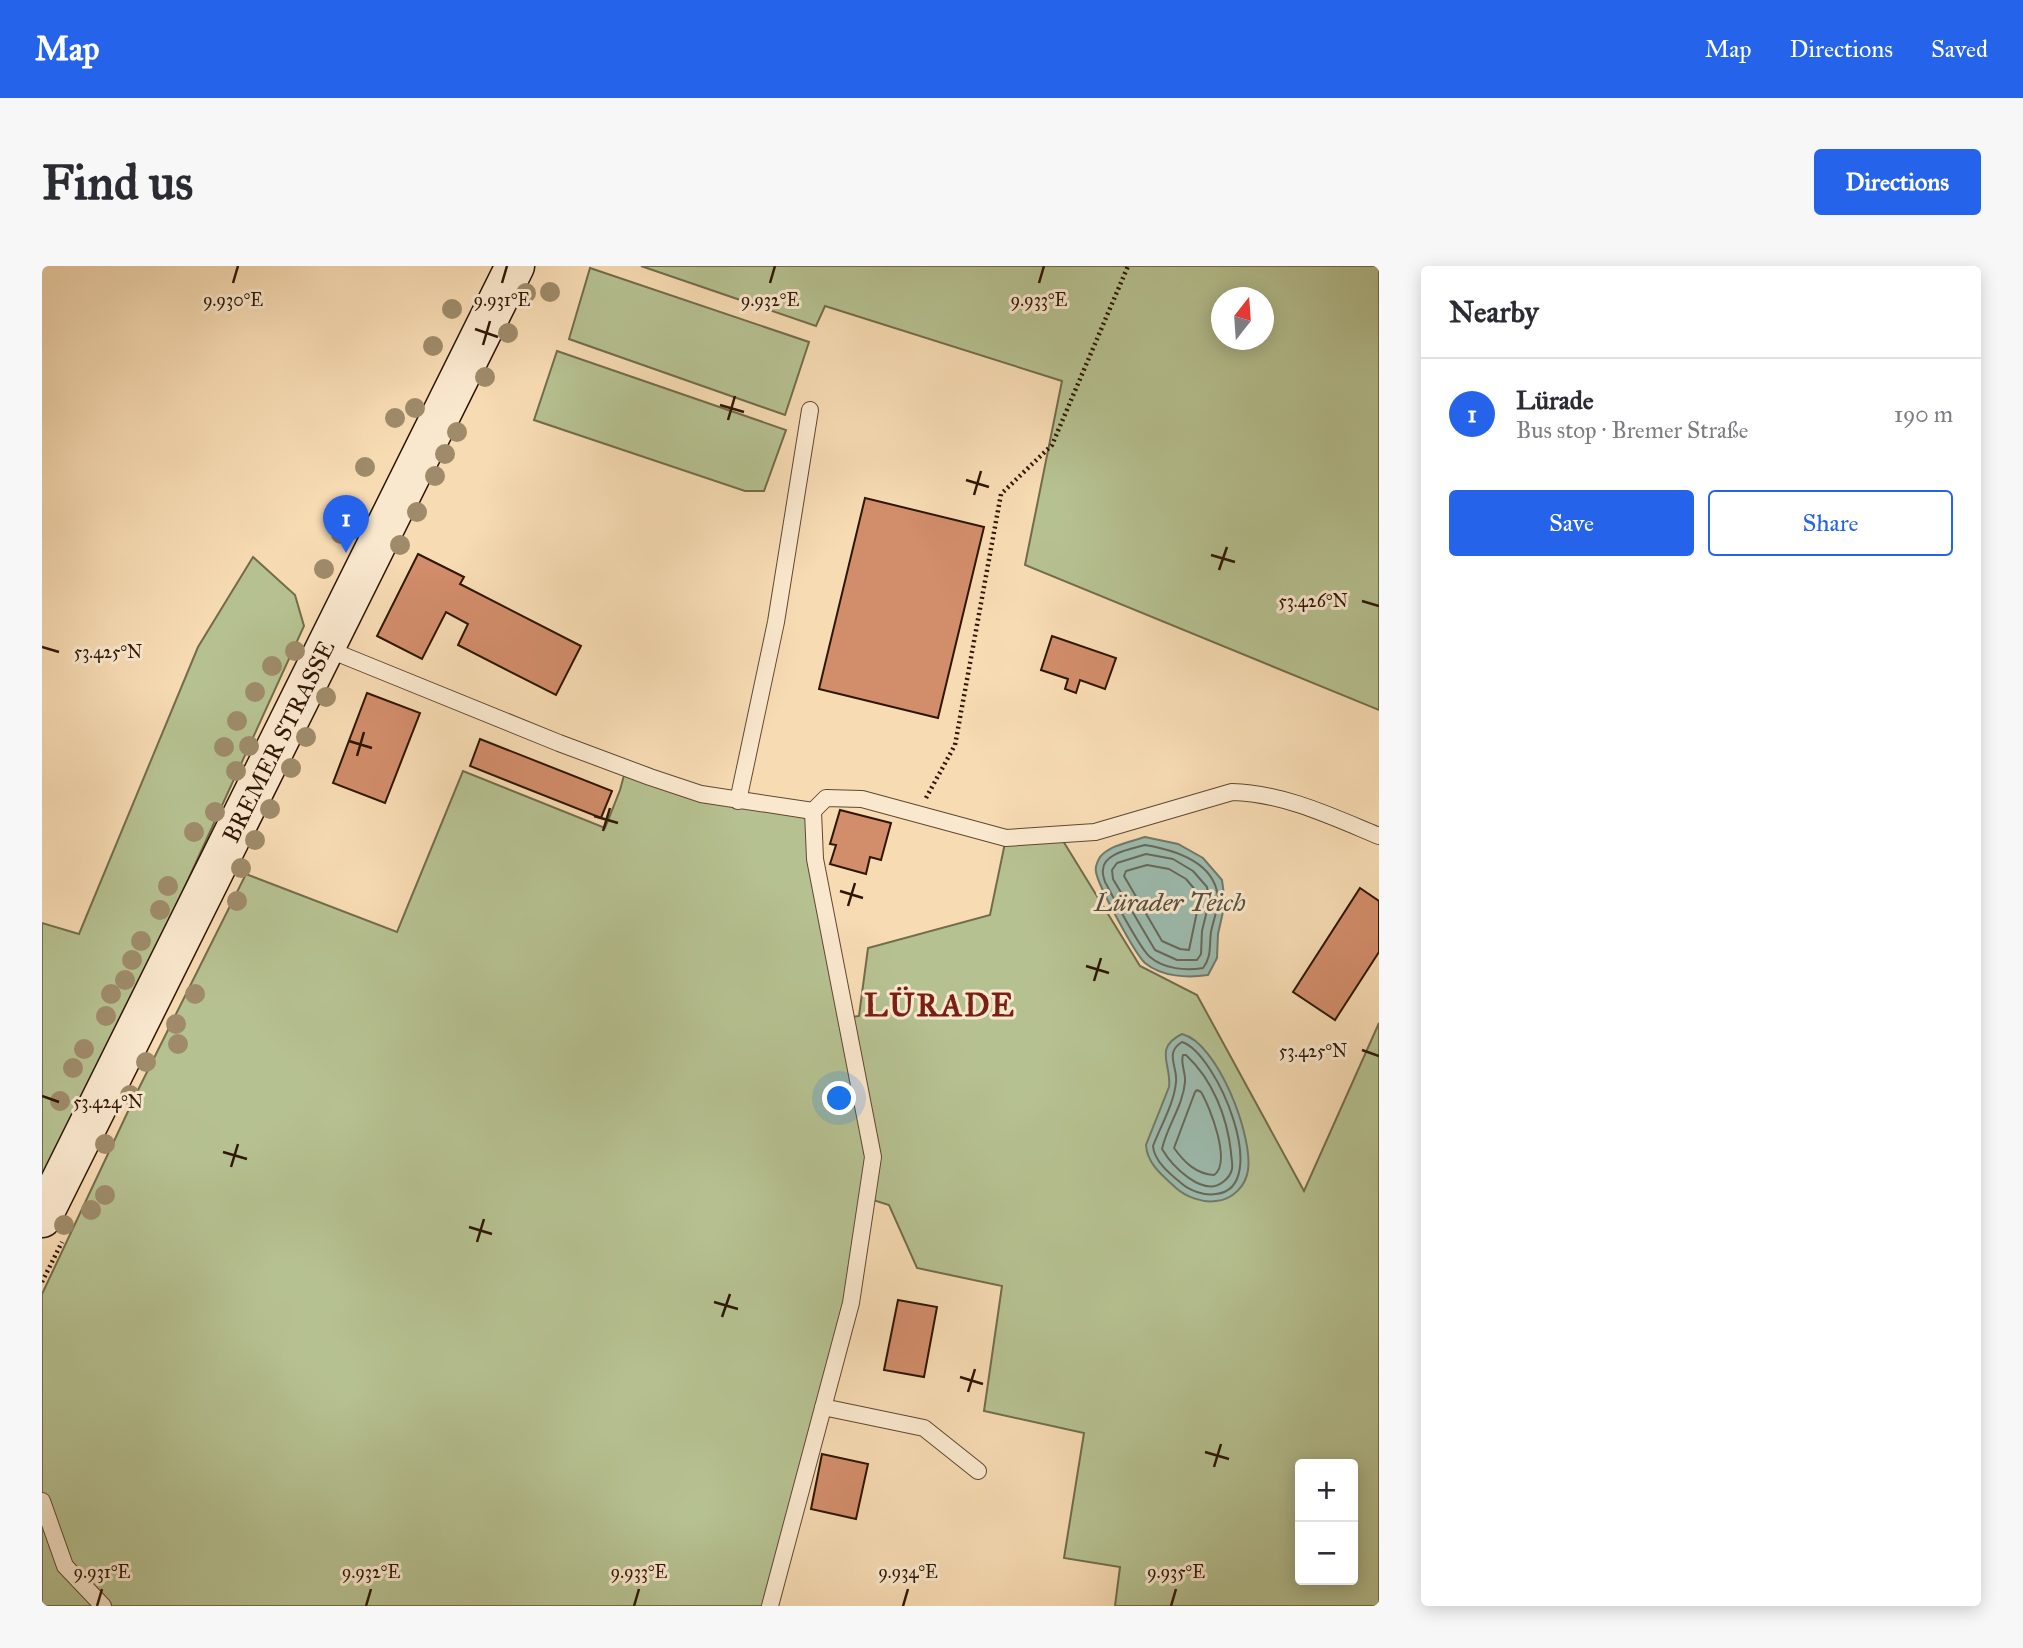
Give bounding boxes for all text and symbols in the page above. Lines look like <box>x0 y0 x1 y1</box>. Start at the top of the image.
text: Map <box>35 29 99 69</box>
text: Map <box>1705 34 1752 64</box>
text: Directions <box>1790 34 1893 64</box>
text: Saved <box>1931 34 1988 64</box>
button: Directions <box>1814 149 1981 215</box>
text: Find us <box>42 153 193 212</box>
north arrow <box>1211 287 1274 350</box>
text: 9.930°E <box>203 289 263 311</box>
text: 9.931°E <box>474 289 531 311</box>
text: 9.932°E <box>741 289 799 311</box>
text: 9.933°E <box>1011 289 1068 311</box>
text: Nearby <box>1449 294 1539 330</box>
text: Lürade <box>1516 384 1594 416</box>
text: 1 <box>1467 400 1477 428</box>
text: 190 m <box>1894 400 1953 428</box>
text: Bus stop · Bremer Straße <box>1516 416 1748 444</box>
button: Save <box>1449 490 1694 556</box>
button: Share <box>1708 490 1953 556</box>
pin: 1 <box>323 495 369 553</box>
text: 53.426°N <box>1278 590 1348 612</box>
street label: BREMER STRASSE <box>216 635 342 848</box>
text: 53.425°N <box>74 641 142 663</box>
water label: Lürader Teich <box>1093 886 1246 918</box>
district label: LÜRADE <box>864 986 1016 1025</box>
text: 53.425°N <box>1279 1040 1347 1062</box>
your location <box>822 1081 856 1115</box>
text: 53.424°N <box>73 1091 143 1113</box>
map controls <box>1295 1459 1358 1585</box>
button: + <box>1295 1459 1358 1522</box>
button: − <box>1295 1522 1358 1585</box>
text: 9.931°E <box>74 1561 131 1583</box>
text: 9.932°E <box>342 1561 400 1583</box>
text: 9.933°E <box>611 1561 668 1583</box>
text: 9.934°E <box>878 1561 938 1583</box>
text: 9.935°E <box>1147 1561 1205 1583</box>

